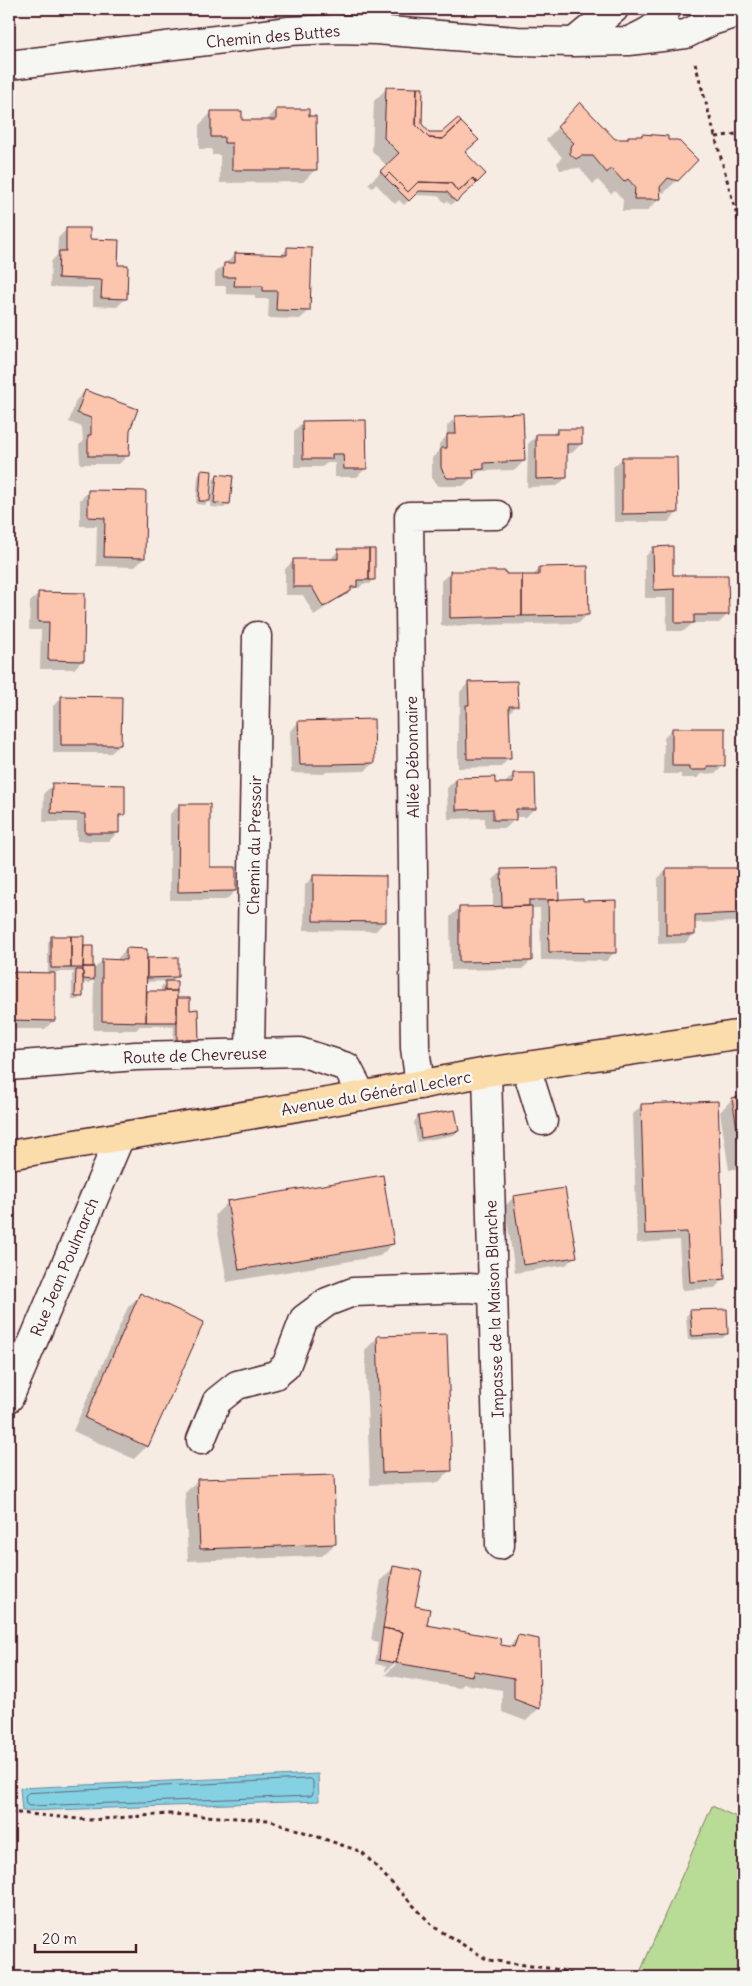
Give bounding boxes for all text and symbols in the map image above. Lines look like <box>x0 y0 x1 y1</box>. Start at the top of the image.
street label: Chemin des Buttes <box>205 20 341 52</box>
street label: Allée Débonnaire <box>401 696 423 818</box>
street label: Chemin du Pressoir <box>243 775 265 915</box>
street label: Route de Chevreuse <box>123 1042 267 1068</box>
street label: Avenue du Général Leclerc <box>279 1066 473 1120</box>
street label: Rue Jean Poulmarch <box>26 1195 102 1339</box>
street label: Impasse de la Maison Blanche <box>480 1200 508 1418</box>
scale bar <box>35 1921 136 1953</box>
text: 20 m <box>42 1929 77 1948</box>

